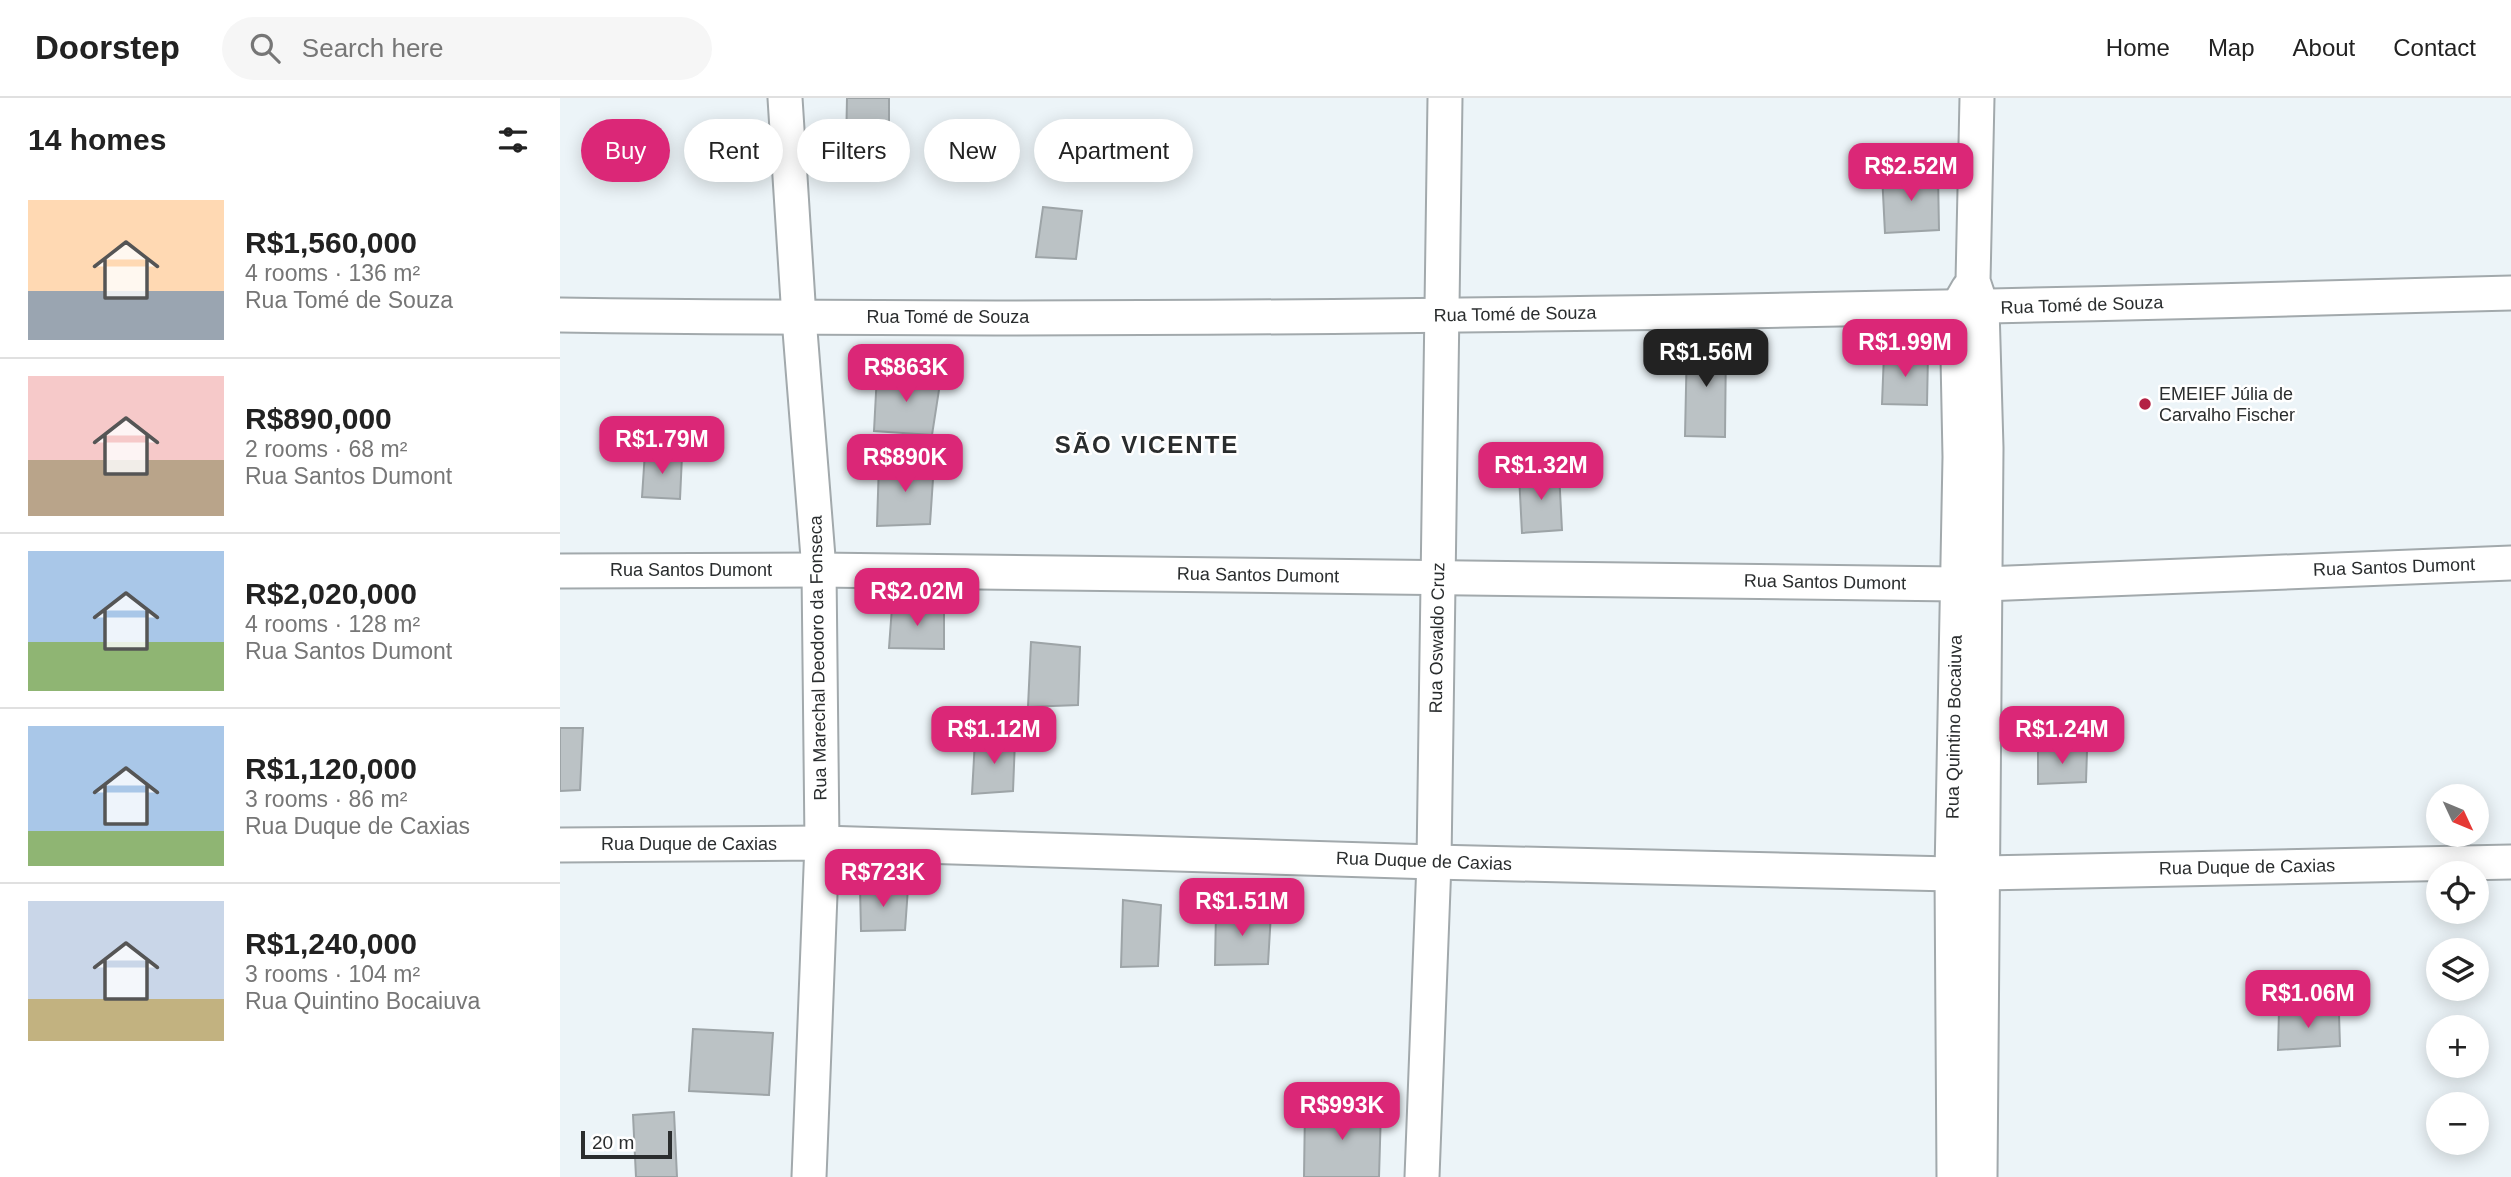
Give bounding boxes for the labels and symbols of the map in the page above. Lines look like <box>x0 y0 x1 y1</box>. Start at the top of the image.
pin: R$2.52M <box>1846 144 1976 203</box>
street label: Rua Tomé de Souza <box>2000 292 2165 318</box>
street label: Rua Tomé de Souza <box>1433 303 1598 325</box>
street label: Rua Tomé de Souza <box>867 307 1030 327</box>
pin: R$1.99M <box>1840 320 1970 379</box>
pin: R$1.56M <box>1641 330 1771 389</box>
pin: R$863K <box>849 344 963 404</box>
place label: EMEIEF Júlia de Carvalho Fischer <box>2159 384 2295 425</box>
marker: EMEIEF Júlia de Carvalho Fischer <box>2137 396 2153 412</box>
pin: R$1.79M <box>597 416 727 476</box>
district label: SÃO VICENTE <box>1055 431 1239 458</box>
pin: R$890K <box>848 434 962 494</box>
pin: R$1.32M <box>1476 442 1606 502</box>
street label: Rua Marechal Deodoro da Fonseca <box>805 514 830 801</box>
street label: Rua Santos Dumont <box>2313 554 2475 580</box>
street label: Rua Santos Dumont <box>610 560 772 580</box>
street label: Rua Oswaldo Cruz <box>1426 562 1448 714</box>
street label: Rua Santos Dumont <box>1177 564 1339 586</box>
pin: R$2.02M <box>852 568 982 628</box>
street label: Rua Santos Dumont <box>1744 571 1906 593</box>
street label: Rua Quintino Bocaiuva <box>1942 634 1966 819</box>
pin: R$1.12M <box>929 706 1059 766</box>
pin: R$1.24M <box>1997 706 2127 766</box>
north arrow <box>2426 784 2488 847</box>
street label: Rua Duque de Caxias <box>601 834 777 854</box>
street label: Rua Duque de Caxias <box>1336 848 1512 874</box>
pin: R$723K <box>826 850 940 909</box>
street label: Rua Duque de Caxias <box>2159 855 2335 879</box>
pin: R$1.51M <box>1177 878 1307 938</box>
pin: R$1.06M <box>2243 970 2373 1030</box>
pin: R$993K <box>1285 1082 1399 1142</box>
scale bar <box>581 1128 672 1160</box>

